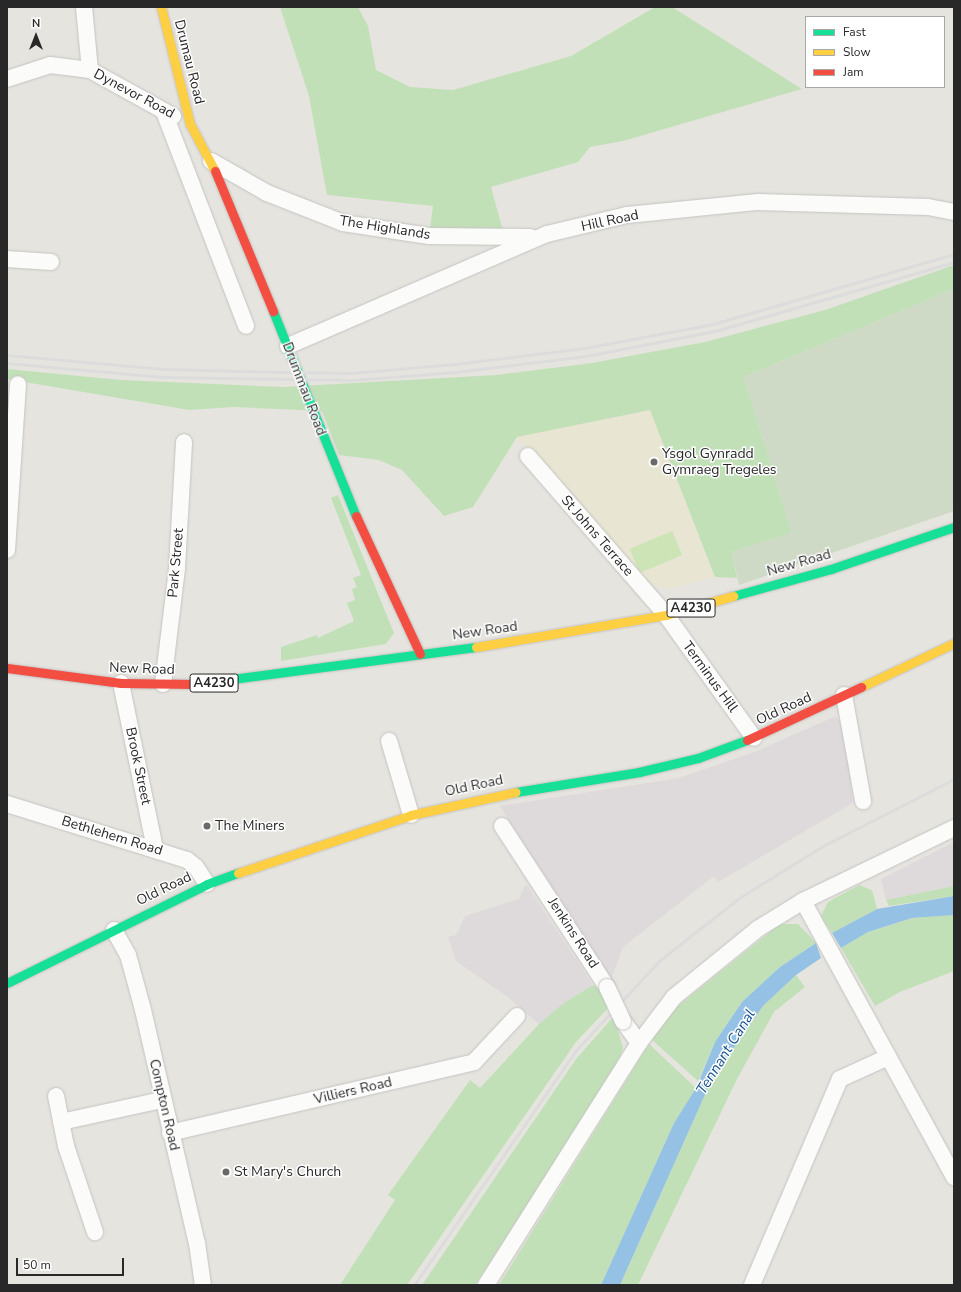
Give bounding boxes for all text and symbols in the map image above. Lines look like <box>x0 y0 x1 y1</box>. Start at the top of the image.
north arrow <box>16 16 56 56</box>
text: N <box>32 16 40 31</box>
legend <box>805 16 945 88</box>
street label: Drumau Road <box>170 18 208 106</box>
text: Fast <box>843 24 866 40</box>
text: Slow <box>843 44 871 60</box>
text: Jam <box>843 64 864 80</box>
street label: Dynevor Road <box>91 66 177 122</box>
street label: Hill Road <box>580 207 640 235</box>
street label: The Highlands <box>338 213 432 243</box>
street label: Drummau Road <box>278 340 330 438</box>
place label: Ysgol Gynradd Gymraeg Tregeles <box>662 446 777 478</box>
marker: Ysgol Gynradd Gymraeg Tregeles <box>649 457 659 467</box>
street label: St Johns Terrace <box>557 492 637 580</box>
street label: Park Street <box>165 528 187 598</box>
street label: New Road <box>765 546 833 580</box>
road number: A4230 <box>666 597 716 619</box>
street label: New Road <box>451 618 519 644</box>
street label: Terminus Hill <box>679 638 741 716</box>
street label: New Road <box>109 659 175 679</box>
road number: A4230 <box>189 672 239 694</box>
street label: Old Road <box>754 689 814 729</box>
street label: Brook Street <box>122 726 154 806</box>
street label: Old Road <box>443 772 505 800</box>
street label: Bethlehem Road <box>59 813 165 859</box>
place label: The Miners <box>215 818 285 834</box>
marker: The Miners <box>202 821 212 831</box>
street label: Old Road <box>134 868 194 910</box>
street label: Jenkins Road <box>544 894 602 972</box>
water label: Tennant Canal <box>693 1006 759 1098</box>
street label: Compton Road <box>145 1058 183 1152</box>
street label: Villiers Road <box>312 1074 394 1108</box>
place label: St Mary's Church <box>234 1164 341 1180</box>
marker: St Mary's Church <box>221 1167 231 1177</box>
scale bar <box>18 1250 126 1276</box>
text: 50 m <box>23 1257 51 1273</box>

